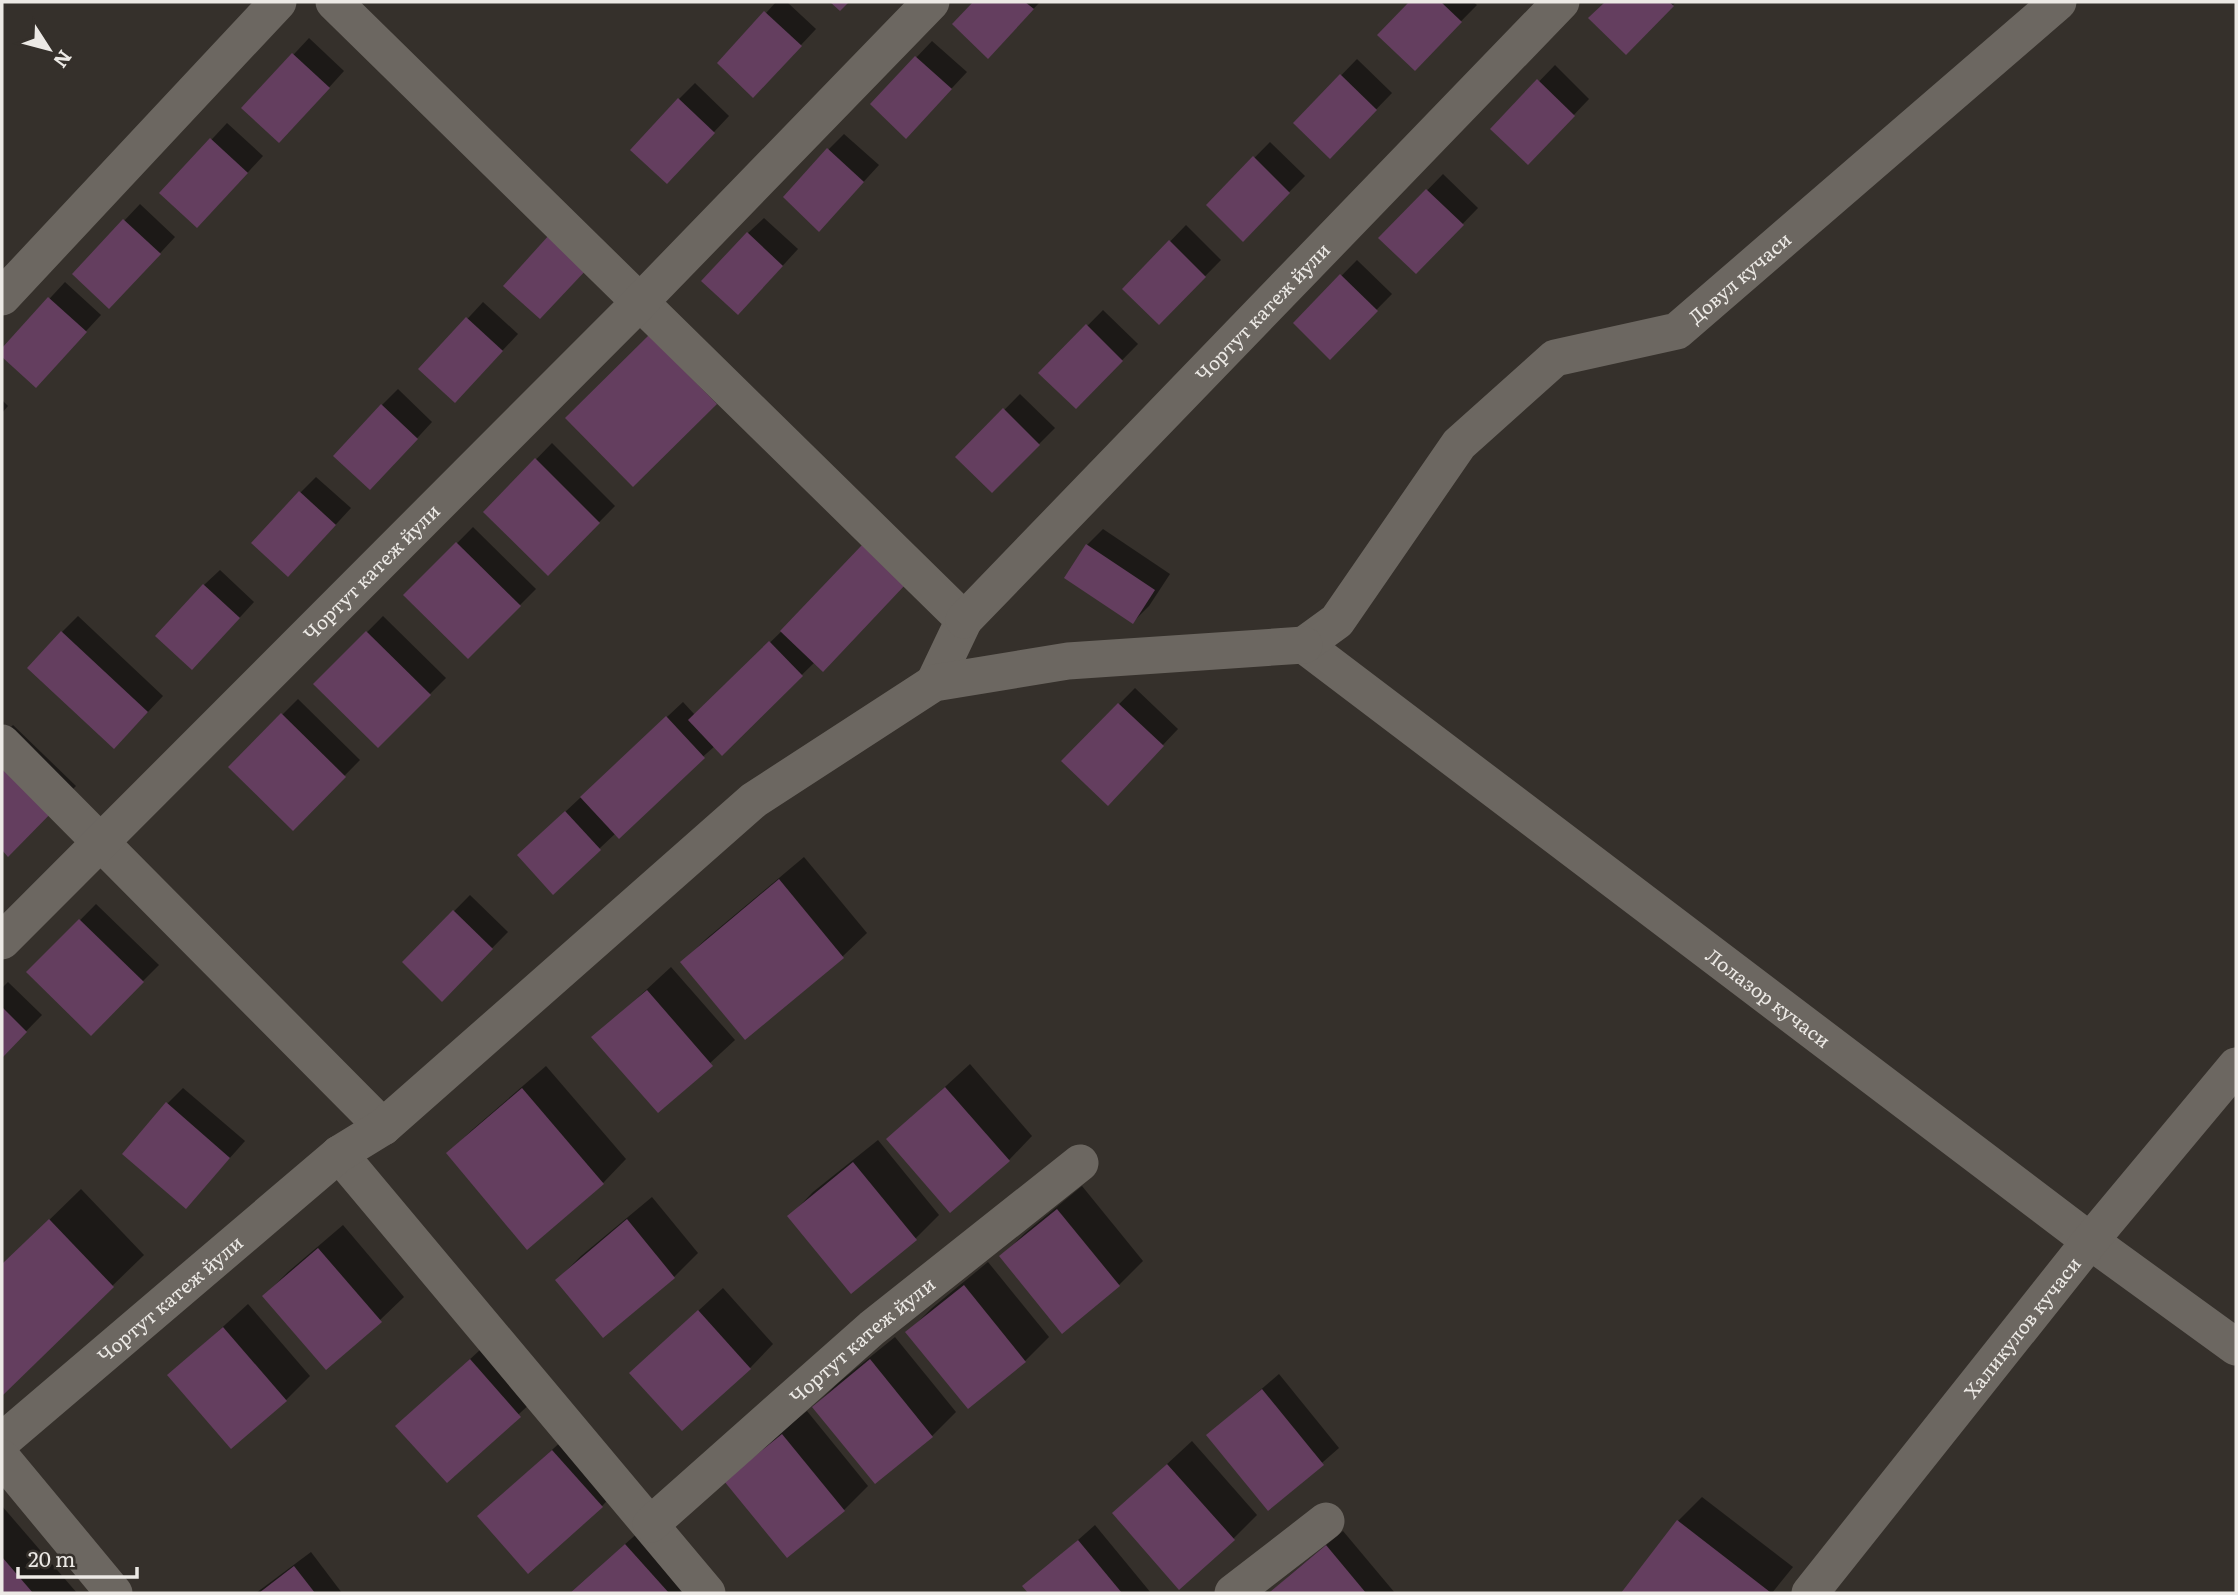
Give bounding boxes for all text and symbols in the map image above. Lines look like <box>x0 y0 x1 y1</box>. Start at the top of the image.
north arrow <box>14 14 84 84</box>
text: N <box>48 45 80 74</box>
street label: Довул кучаси <box>1682 225 1797 329</box>
street label: Чортут катеж йули <box>1188 236 1336 387</box>
street label: Чортут катеж йули <box>296 497 446 646</box>
street label: Лолазор кучаси <box>1700 941 1837 1054</box>
street label: Чортут катеж йули <box>91 1228 248 1369</box>
street label: Халикулов кучаси <box>1957 1250 2087 1404</box>
street label: Чортут катеж йули <box>783 1270 941 1410</box>
scale bar <box>18 1536 136 1580</box>
text: 20 m <box>28 1542 75 1573</box>

